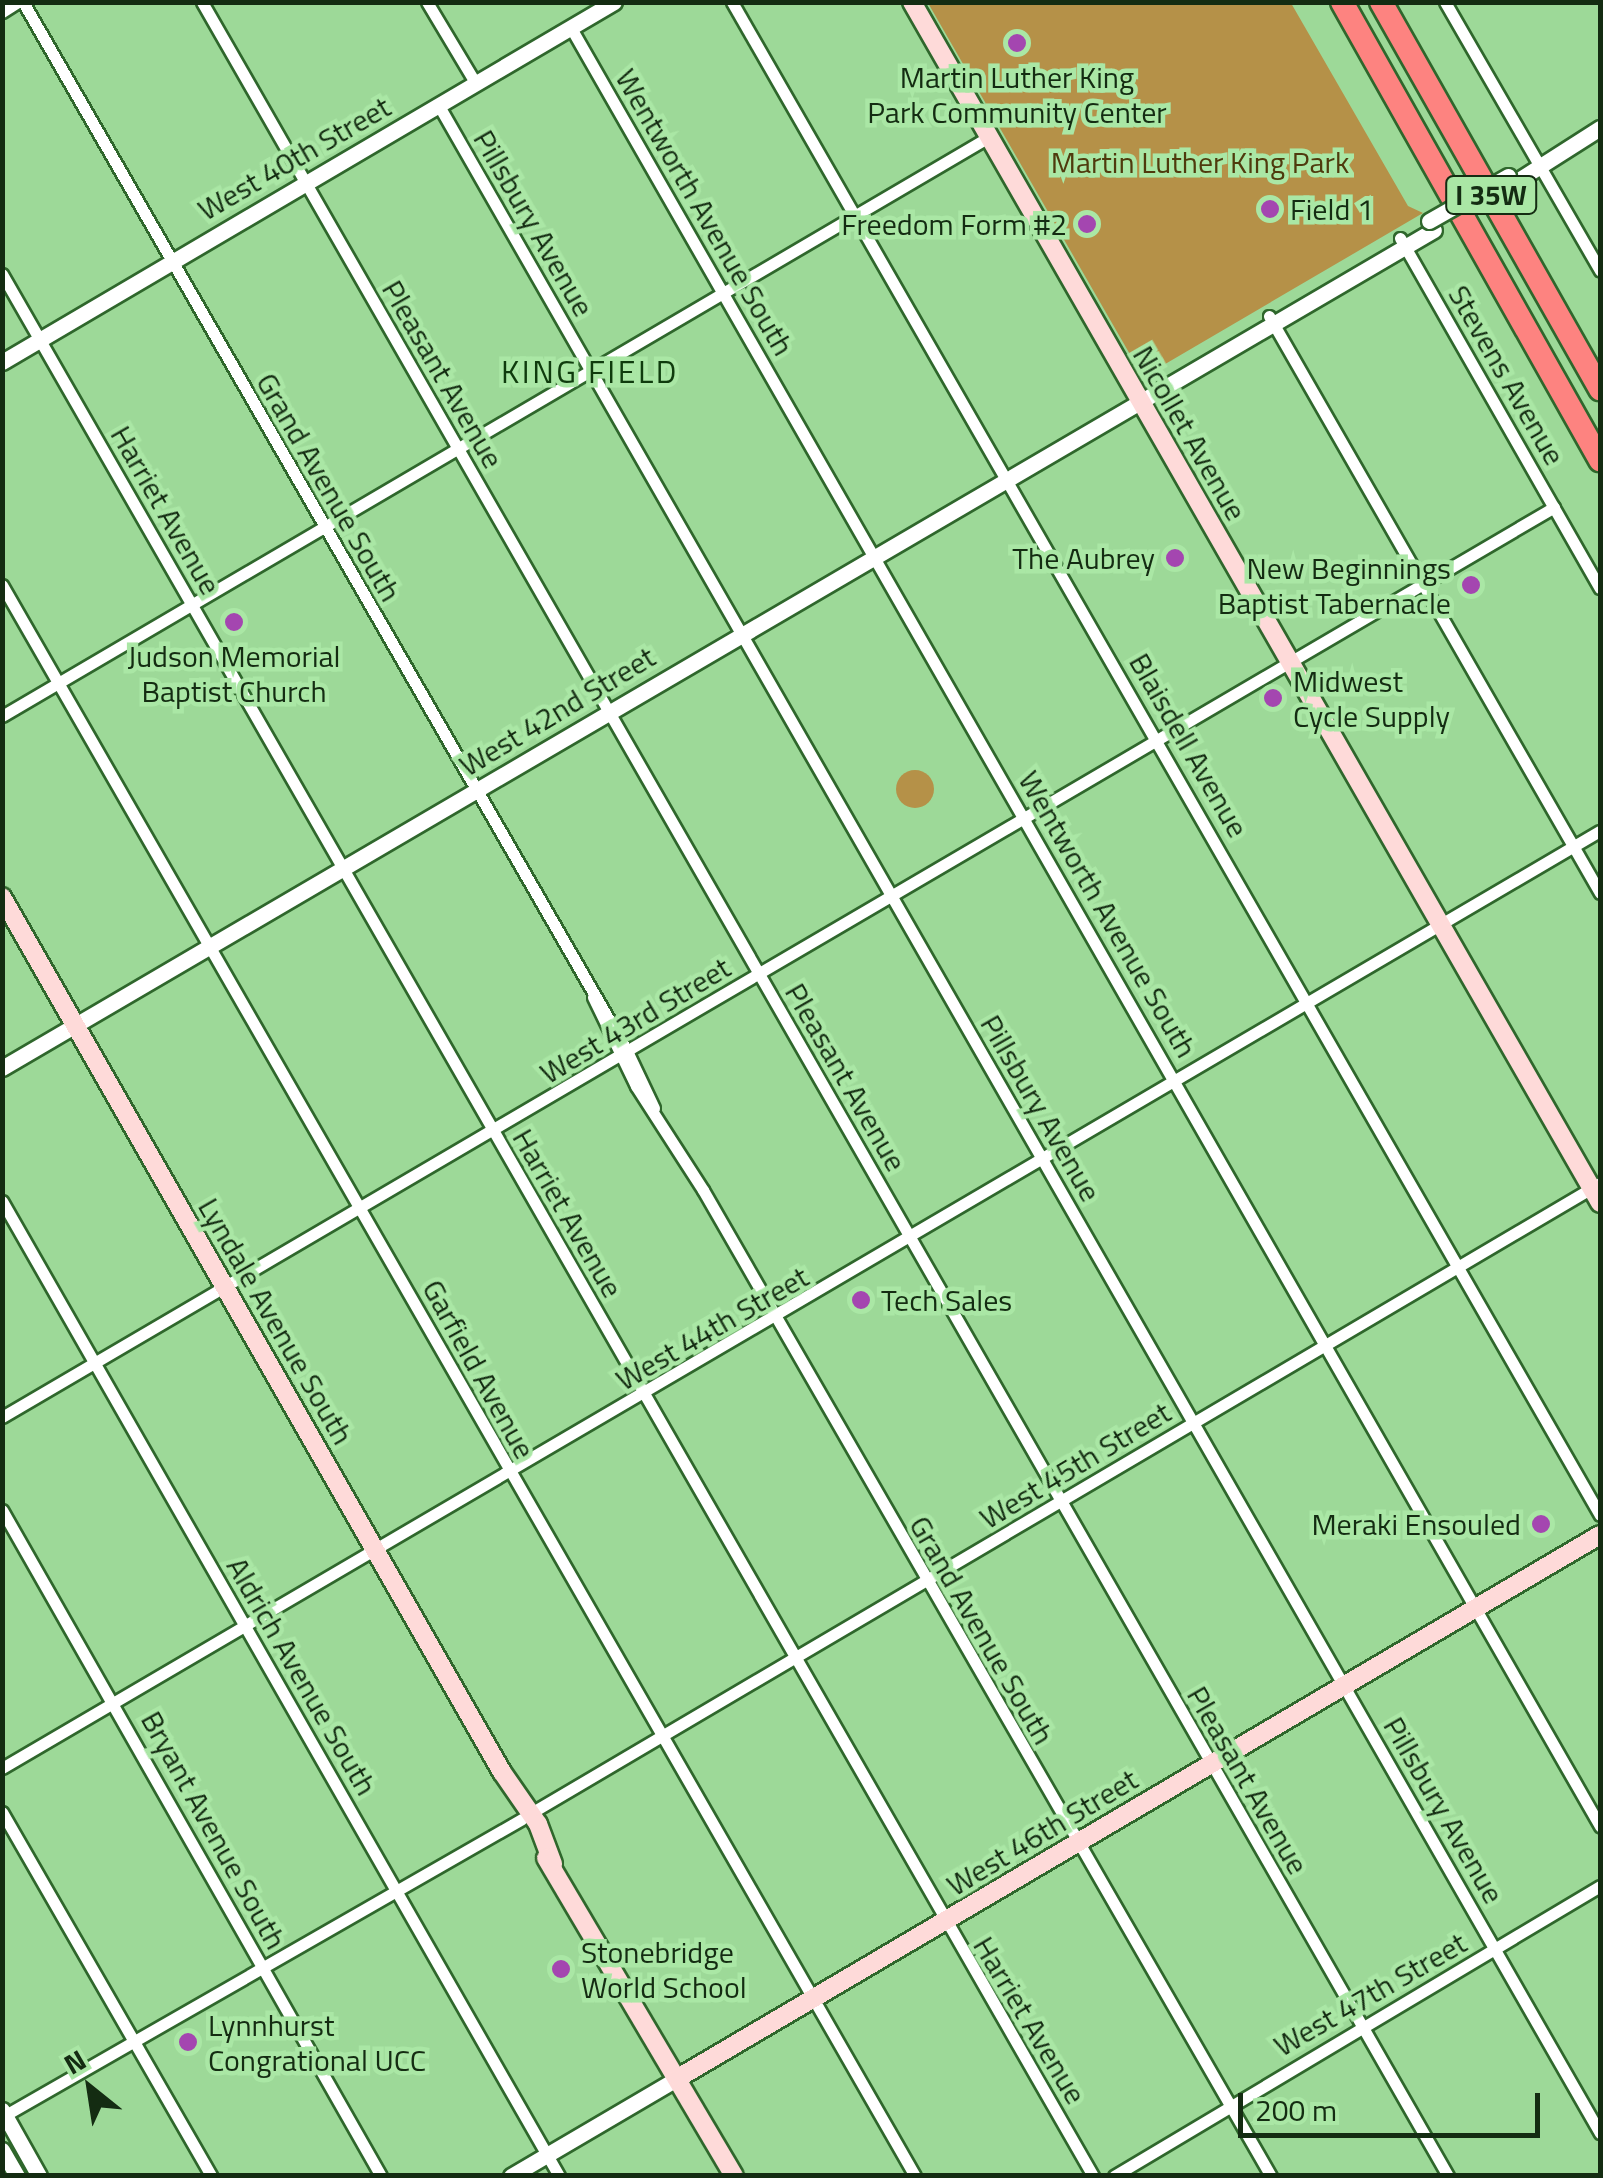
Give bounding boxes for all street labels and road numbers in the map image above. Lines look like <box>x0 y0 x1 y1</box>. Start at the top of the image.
street label: Wentworth Avenue South <box>608 62 802 362</box>
street label: West 40th Street <box>191 88 397 228</box>
street label: Pillsbury Avenue <box>466 123 602 323</box>
road number: I 35W <box>1444 172 1538 218</box>
street label: Pleasant Avenue <box>375 274 511 474</box>
street label: Stevens Avenue <box>1441 279 1573 471</box>
street label: Nicollet Avenue <box>1126 339 1254 527</box>
street label: Grand Avenue South <box>249 366 409 608</box>
street label: Harriet Avenue <box>103 419 229 601</box>
street label: West 42nd Street <box>453 638 661 784</box>
street label: Blaisdell Avenue <box>1122 647 1256 843</box>
street label: Wentworth Avenue South <box>1011 764 1205 1064</box>
street label: West 43rd Street <box>533 949 737 1091</box>
street label: Pleasant Avenue <box>778 977 914 1177</box>
street label: Pillsbury Avenue <box>973 1008 1109 1208</box>
street label: Harriet Avenue <box>505 1122 631 1304</box>
street label: Lyndale Avenue South <box>191 1192 361 1450</box>
street label: West 44th Street <box>609 1258 815 1398</box>
street label: Garfield Avenue <box>415 1273 543 1465</box>
street label: West 45th Street <box>973 1394 1177 1536</box>
street label: Grand Avenue South <box>902 1509 1062 1751</box>
street label: Aldrich Avenue South <box>219 1551 385 1801</box>
street label: Pleasant Avenue <box>1180 1680 1316 1880</box>
street label: Bryant Avenue South <box>134 1705 294 1955</box>
street label: Pillsbury Avenue <box>1376 1710 1512 1910</box>
street label: West 46th Street <box>940 1761 1144 1903</box>
street label: West 47th Street <box>1267 1924 1473 2064</box>
street label: Harriet Avenue <box>966 1930 1094 2110</box>

